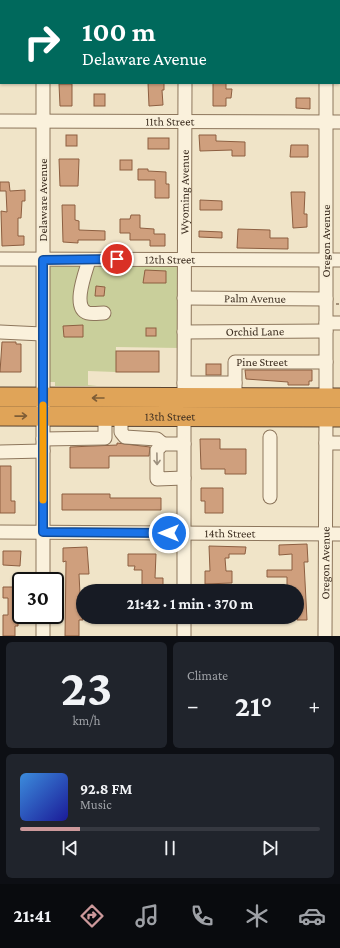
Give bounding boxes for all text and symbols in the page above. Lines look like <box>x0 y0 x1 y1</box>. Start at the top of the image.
icon: right <box>16 16 68 68</box>
text: 100 m <box>82 16 156 47</box>
text: Delaware Avenue <box>82 49 207 69</box>
street label: 11th Street <box>146 114 195 129</box>
street label: Wyoming Avenue <box>178 150 192 234</box>
street label: Delaware Avenue <box>36 158 50 242</box>
street label: Oregon Avenue <box>319 204 333 278</box>
pin <box>100 242 134 276</box>
icon: arrive <box>106 248 128 270</box>
street label: 12th Street <box>145 252 196 267</box>
street label: Palm Avenue <box>224 291 286 306</box>
street label: Orchid Lane <box>226 324 284 339</box>
street label: Pine Street <box>236 355 289 369</box>
one-way arrow <box>92 394 105 402</box>
street label: 13th Street <box>145 409 196 424</box>
one-way arrow <box>14 412 27 420</box>
one-way arrow <box>153 452 161 465</box>
position arrow <box>148 512 190 554</box>
street label: 14th Street <box>204 526 257 541</box>
street label: Oregon Avenue <box>318 526 333 600</box>
speed limit sign: 30 <box>12 572 64 624</box>
text: 21:42 · 1 min · 370 m <box>127 596 253 612</box>
text: 23 <box>61 658 112 716</box>
text: Climate <box>187 668 228 683</box>
text: 21° <box>235 689 272 722</box>
text: − <box>187 693 199 718</box>
text: + <box>308 693 320 718</box>
text: km/h <box>72 713 101 728</box>
text: 92.8 FM <box>80 781 132 797</box>
text: Music <box>80 797 112 812</box>
icon: previous <box>59 837 81 859</box>
icon: pause <box>159 837 181 859</box>
icon: next <box>259 837 281 859</box>
icon: directions <box>78 902 106 930</box>
icon: music <box>133 902 161 930</box>
icon: phone <box>188 902 216 930</box>
icon: climate <box>243 902 271 930</box>
icon: car <box>298 902 326 930</box>
text: 21:41 <box>14 906 51 926</box>

